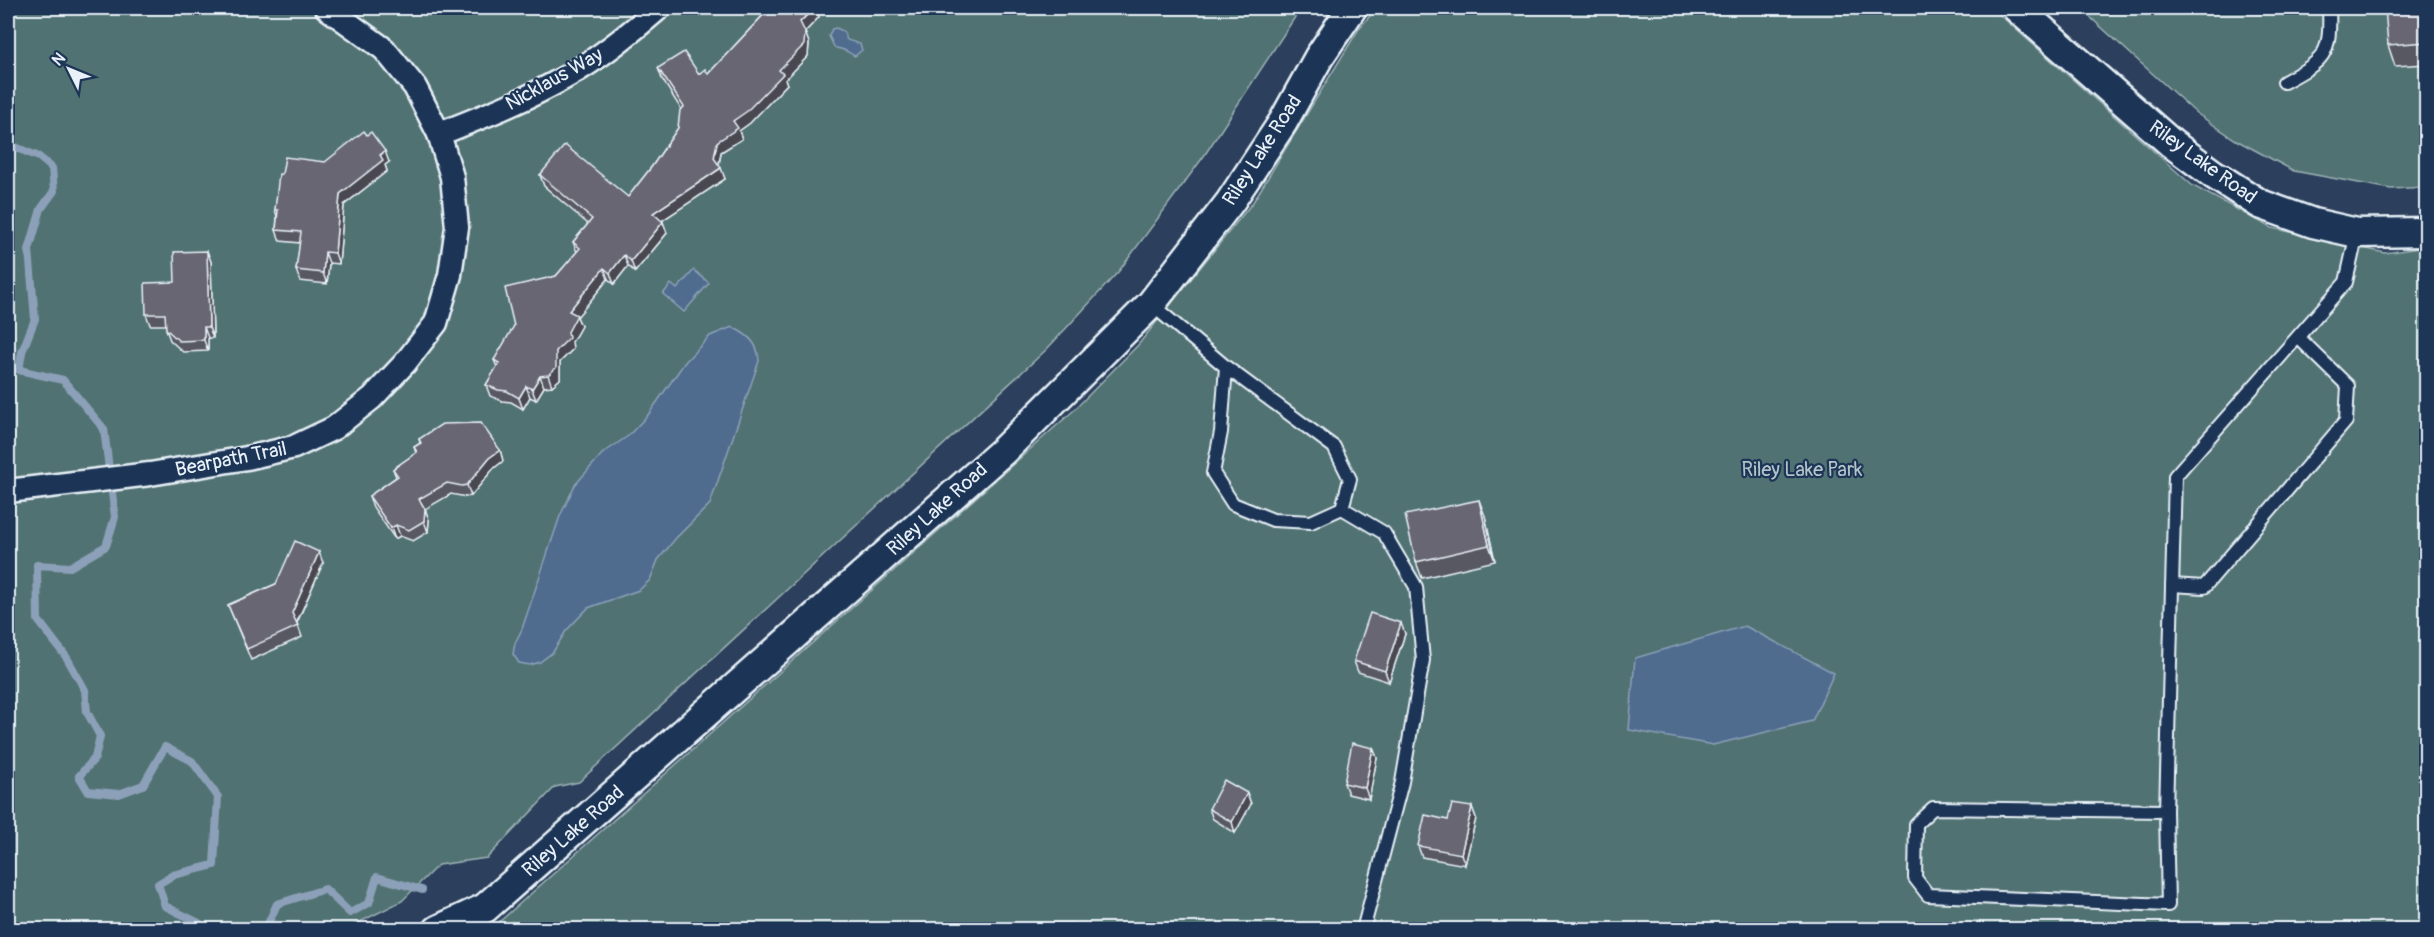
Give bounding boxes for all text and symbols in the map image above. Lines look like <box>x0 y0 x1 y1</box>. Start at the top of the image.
north arrow <box>39 39 99 99</box>
street label: Nicklaus Way <box>501 42 607 116</box>
text: N <box>48 49 70 70</box>
street label: Riley Lake Road <box>1217 90 1307 210</box>
street label: Riley Lake Road <box>2144 115 2262 209</box>
street label: Bearpath Trail <box>173 436 289 482</box>
street label: Riley Lake Road <box>881 457 993 561</box>
park label: Riley Lake Park <box>1742 457 1863 482</box>
street label: Riley Lake Road <box>517 780 629 882</box>

